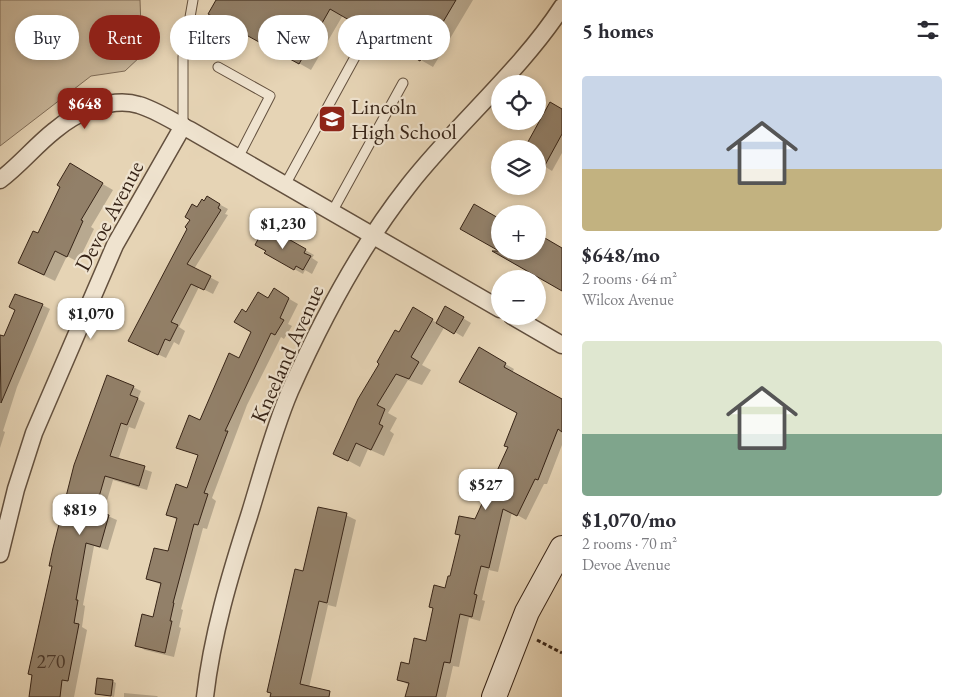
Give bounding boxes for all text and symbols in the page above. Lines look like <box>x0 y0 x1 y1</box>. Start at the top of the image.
chip: Buy <box>15 15 79 60</box>
chip: Rent <box>89 15 160 60</box>
chip: Filters <box>170 15 248 60</box>
chip: New <box>258 15 328 60</box>
chip: Apartment <box>338 15 450 60</box>
icon: filters <box>914 16 942 44</box>
text: 5 homes <box>582 17 654 44</box>
map controls <box>491 75 546 325</box>
button: locate <box>491 75 546 130</box>
pin: $648 <box>55 88 115 130</box>
place label: Lincoln High School <box>351 92 457 146</box>
text: $648 <box>69 93 101 114</box>
school or university icon: Lincoln High School <box>317 104 347 134</box>
icon: home <box>717 108 807 198</box>
button: layers <box>491 140 546 195</box>
street label: Devoe Avenue <box>68 155 150 276</box>
button: + <box>491 205 546 260</box>
pin: $1,230 <box>242 208 324 250</box>
text: $1,230 <box>260 213 306 234</box>
text: $648/mo <box>582 241 660 268</box>
text: 2 rooms · 64 m² <box>582 268 677 289</box>
button: − <box>491 270 546 325</box>
street label: Kneeland Avenue <box>244 280 330 427</box>
text: Wilcox Avenue <box>582 289 674 310</box>
pin: $1,070 <box>50 298 132 340</box>
text: $1,070 <box>68 303 114 324</box>
icon: home <box>717 373 807 463</box>
pin: $527 <box>456 468 516 511</box>
text: $527 <box>470 474 502 495</box>
pin: $819 <box>50 494 110 536</box>
text: $819 <box>64 499 96 520</box>
text: $1,070/mo <box>582 506 676 533</box>
text: 2 rooms · 70 m² <box>582 533 677 554</box>
text: Devoe Avenue <box>582 554 670 575</box>
house number: 270 <box>37 648 66 674</box>

